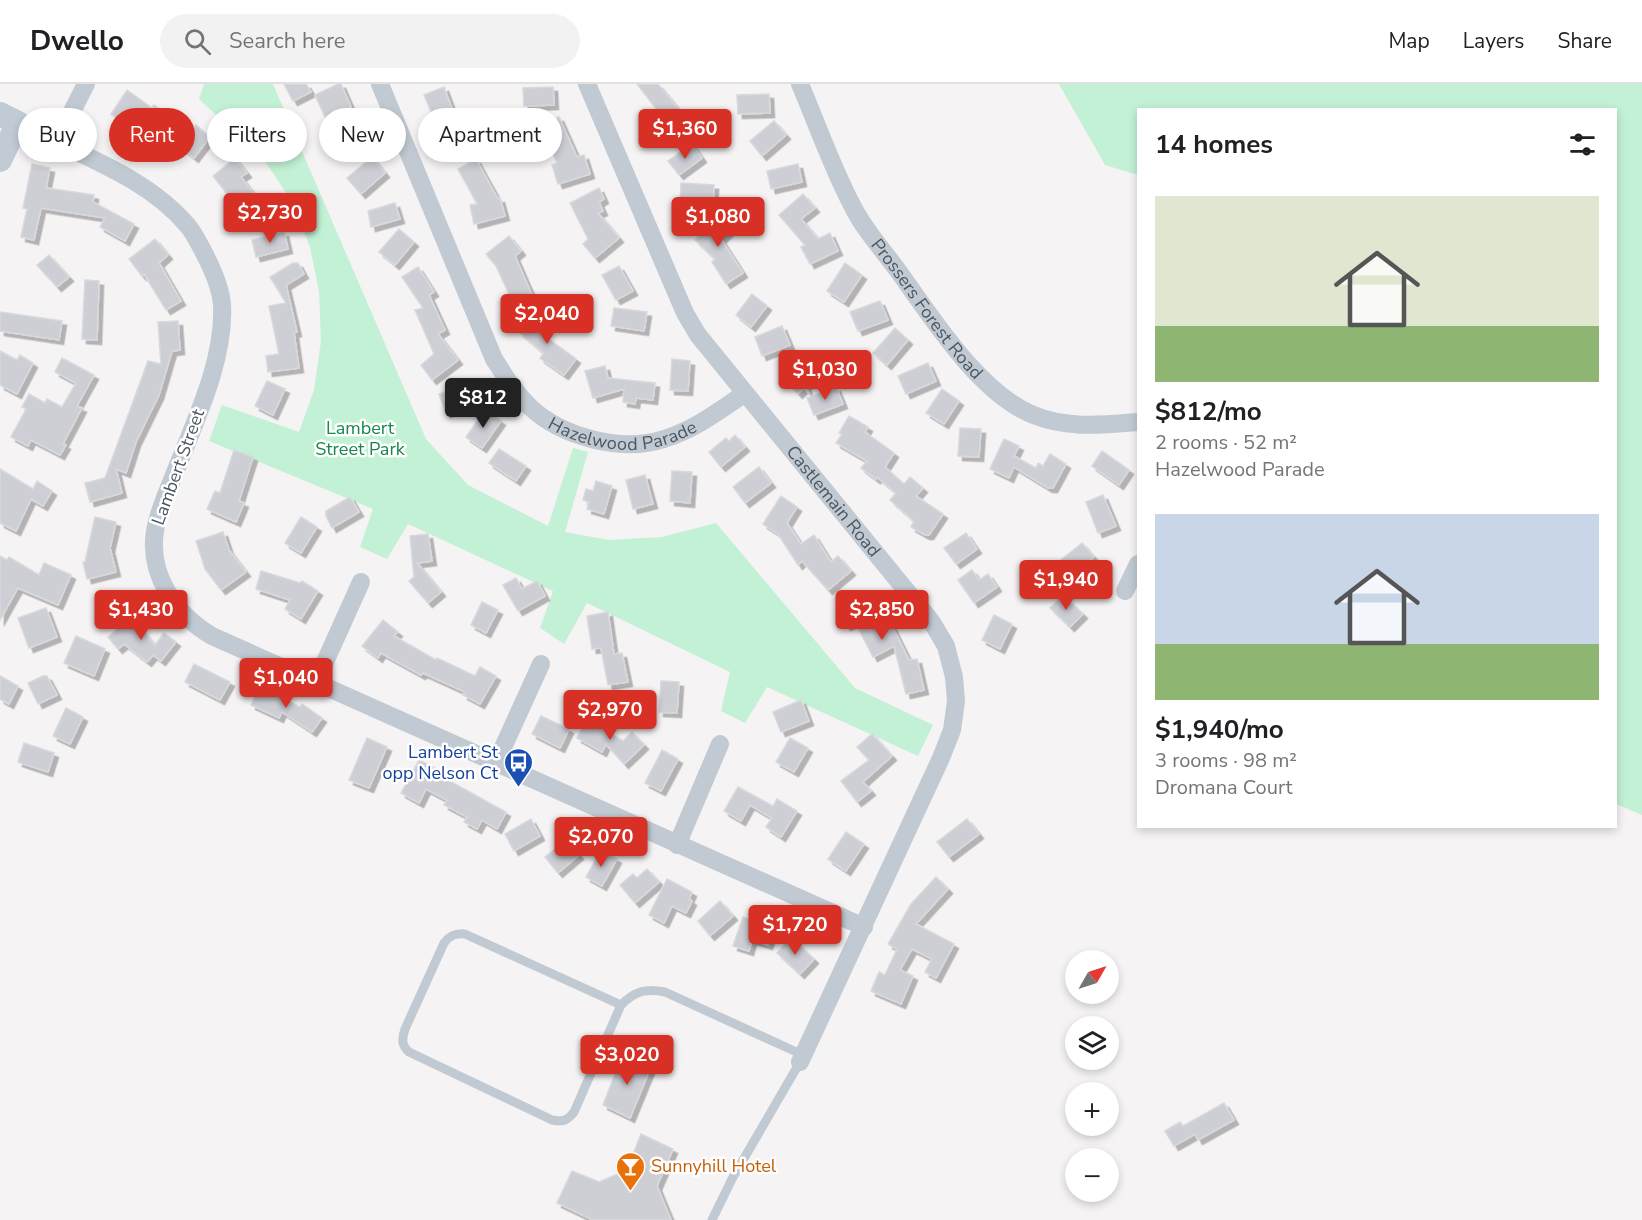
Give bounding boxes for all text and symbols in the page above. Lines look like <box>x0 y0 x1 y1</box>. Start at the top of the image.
search box <box>160 14 580 68</box>
text: Dwello <box>30 22 124 60</box>
icon: search <box>181 25 214 58</box>
text: Search here <box>229 26 346 56</box>
text: Map <box>1388 27 1430 55</box>
text: Layers <box>1463 27 1524 55</box>
text: Share <box>1557 27 1612 55</box>
chip: Buy <box>18 108 97 162</box>
chip: Rent <box>109 108 195 162</box>
chip: Filters <box>207 108 307 162</box>
chip: New <box>319 108 406 162</box>
chip: Apartment <box>418 108 562 162</box>
pin: $1,360 <box>636 109 734 160</box>
text: $1,360 <box>653 115 717 142</box>
text: 14 homes <box>1155 127 1273 162</box>
icon: filters <box>1566 128 1599 161</box>
pin: $2,730 <box>221 193 319 244</box>
pin: $1,080 <box>669 197 767 248</box>
text: $2,730 <box>238 199 302 226</box>
text: $1,080 <box>686 203 750 230</box>
street label: Prossers Forest Road <box>866 234 988 385</box>
icon: home <box>1323 235 1431 343</box>
pin: $2,040 <box>498 294 596 345</box>
text: $2,040 <box>515 300 579 327</box>
pin: $1,030 <box>776 350 874 401</box>
text: $1,030 <box>793 356 857 383</box>
pin: $812 <box>447 378 519 429</box>
text: $812 <box>459 384 507 411</box>
text: $812/mo <box>1155 394 1262 429</box>
street label: Lambert Street <box>146 405 210 528</box>
street label: Hazelwood Parade <box>546 405 700 431</box>
text: Hazelwood Parade <box>544 411 701 456</box>
park label: Lambert Street Park <box>315 416 406 461</box>
text: 2 rooms · 52 m² <box>1155 429 1297 456</box>
street label: Castlemain Road <box>781 440 886 562</box>
text: Hazelwood Parade <box>1155 456 1325 483</box>
icon: home <box>1323 553 1431 661</box>
pin: $1,940 <box>1017 560 1115 611</box>
text: $1,940 <box>1034 566 1098 593</box>
pin: $1,430 <box>92 590 190 641</box>
pin: $2,850 <box>833 590 931 641</box>
text: $1,430 <box>109 596 173 623</box>
text: $2,850 <box>850 596 914 623</box>
pin: $1,040 <box>237 658 335 709</box>
text: $1,040 <box>254 664 318 691</box>
pin: $2,970 <box>561 690 659 741</box>
text: $2,970 <box>578 696 642 723</box>
text: $1,940/mo <box>1155 712 1284 747</box>
place label: Lambert St opp Nelson Ct <box>383 740 499 785</box>
bus stop icon: Lambert St opp Nelson Ct <box>503 746 535 788</box>
text: 3 rooms · 98 m² <box>1155 747 1297 774</box>
text: Dromana Court <box>1155 774 1293 801</box>
pin: $2,070 <box>552 817 650 868</box>
text: $2,070 <box>569 823 633 850</box>
pin: $1,720 <box>746 905 844 956</box>
text: $1,720 <box>763 911 827 938</box>
north arrow <box>1065 950 1119 1004</box>
map controls <box>1065 950 1119 1202</box>
button: layers <box>1065 1016 1119 1070</box>
pin: $3,020 <box>578 1035 676 1086</box>
text: $3,020 <box>595 1041 659 1068</box>
button: + <box>1065 1082 1119 1136</box>
button: − <box>1065 1148 1119 1202</box>
bar icon: Sunnyhill Hotel <box>614 1150 646 1192</box>
place label: Sunnyhill Hotel <box>651 1154 777 1178</box>

